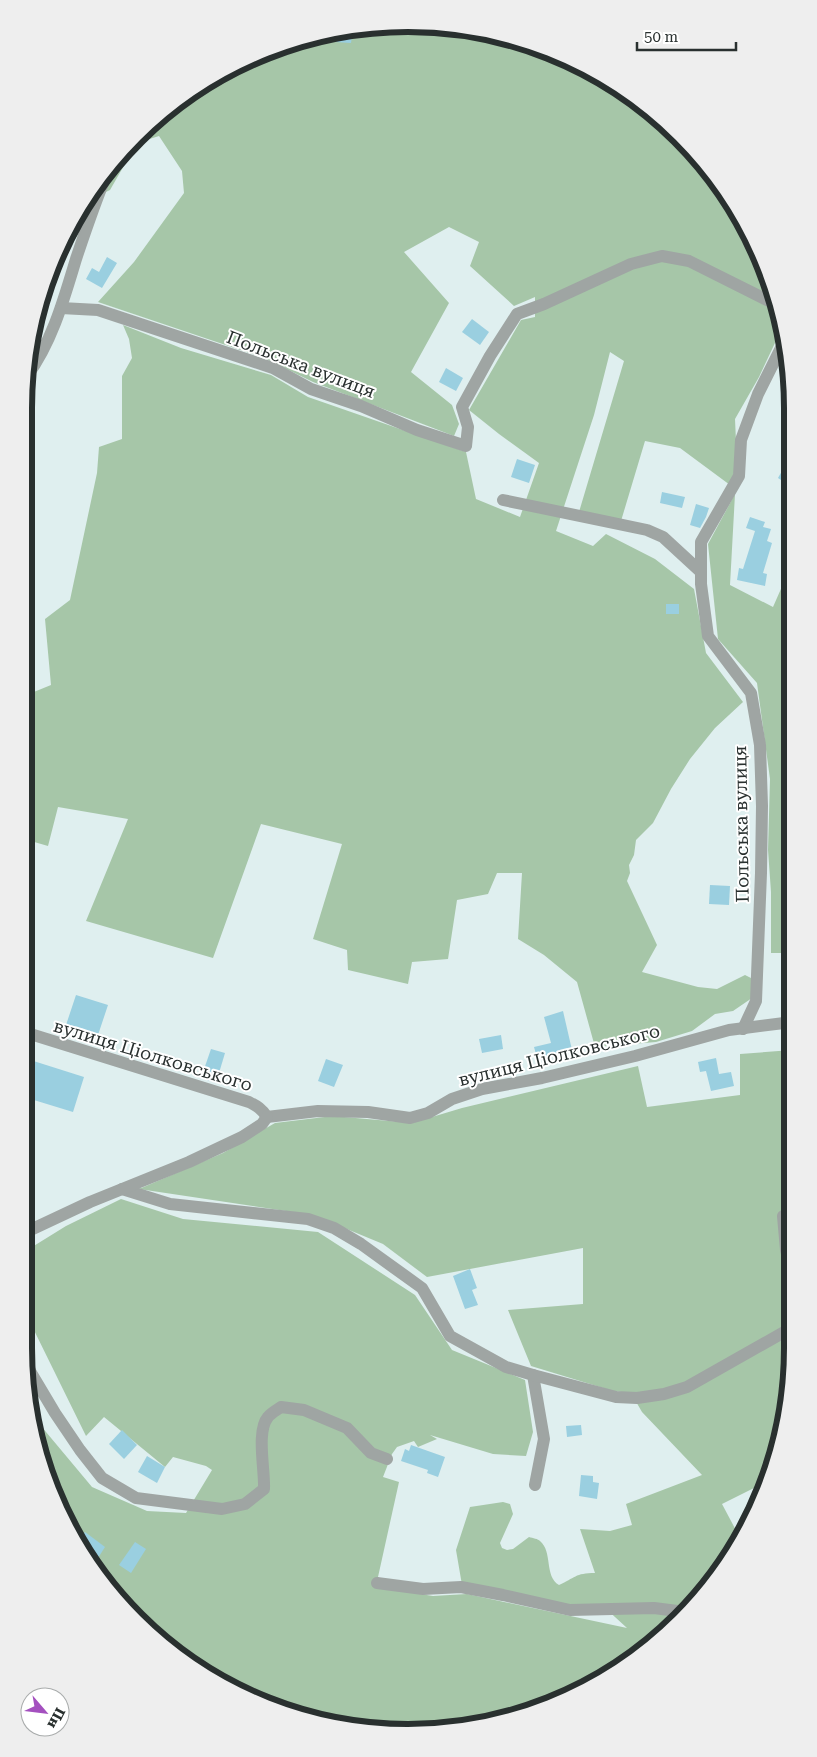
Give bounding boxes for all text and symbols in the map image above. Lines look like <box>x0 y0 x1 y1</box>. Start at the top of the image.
scale bar <box>637 20 736 52</box>
text: 50 m <box>644 28 679 46</box>
street label: Польська вулиця <box>224 326 378 402</box>
street label: Польська вулиця <box>729 745 753 903</box>
street label: вулиця Ціолковського <box>51 1015 255 1095</box>
street label: вулиця Ціолковського <box>456 1020 662 1090</box>
north arrow <box>20 1687 70 1737</box>
text: Пн <box>44 1705 68 1732</box>

